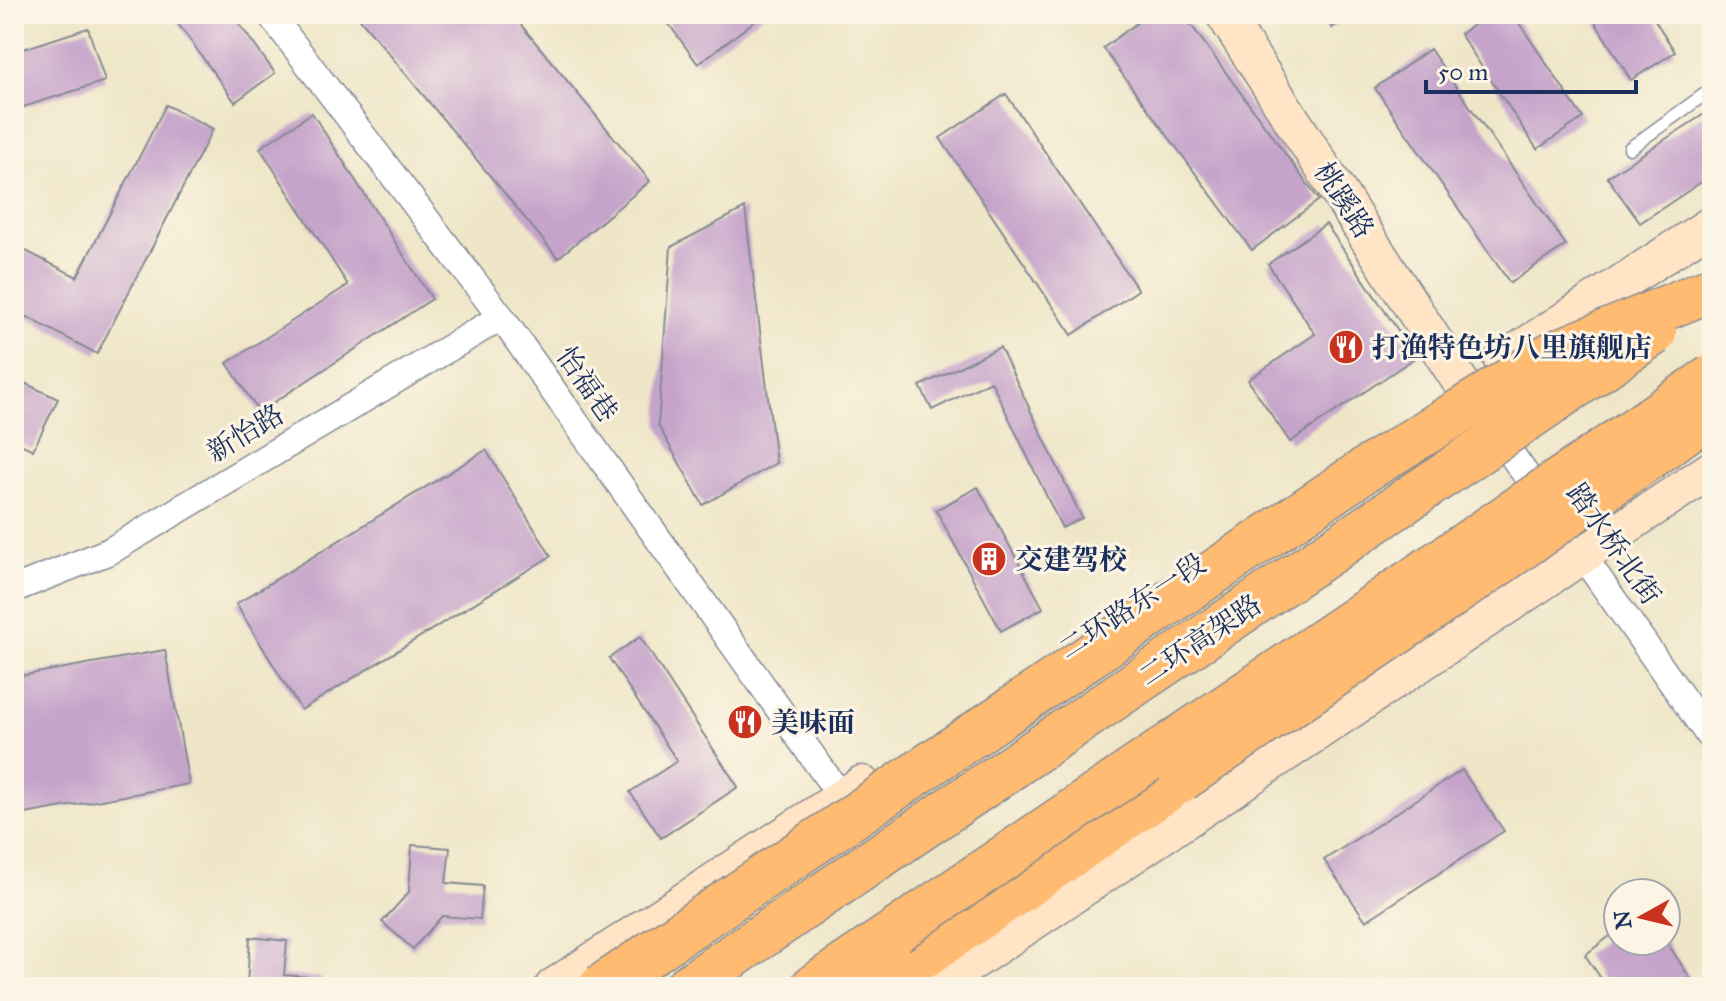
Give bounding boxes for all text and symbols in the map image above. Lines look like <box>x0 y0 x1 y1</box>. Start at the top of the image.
scale bar <box>1426 44 1636 94</box>
text: 50 m <box>1438 57 1488 87</box>
street label: 桃蹊路 <box>1306 155 1382 245</box>
restaurant icon: 打渔特色坊八里旗舰店 <box>1327 328 1365 366</box>
place label: 打渔特色坊八里旗舰店 <box>1372 330 1652 365</box>
street label: 怡福巷 <box>549 340 625 428</box>
street label: 新怡路 <box>200 396 290 470</box>
street label: 踏水桥北街 <box>1560 477 1668 611</box>
building icon: 交建驾校 <box>970 540 1008 578</box>
place label: 交建驾校 <box>1015 542 1127 577</box>
street label: 二环路东一段 <box>1052 546 1212 666</box>
street label: 二环高架路 <box>1132 586 1268 694</box>
restaurant icon: 美味面 <box>726 703 764 741</box>
place label: 美味面 <box>771 705 855 740</box>
north arrow <box>1602 877 1682 957</box>
text: N <box>1608 908 1637 931</box>

